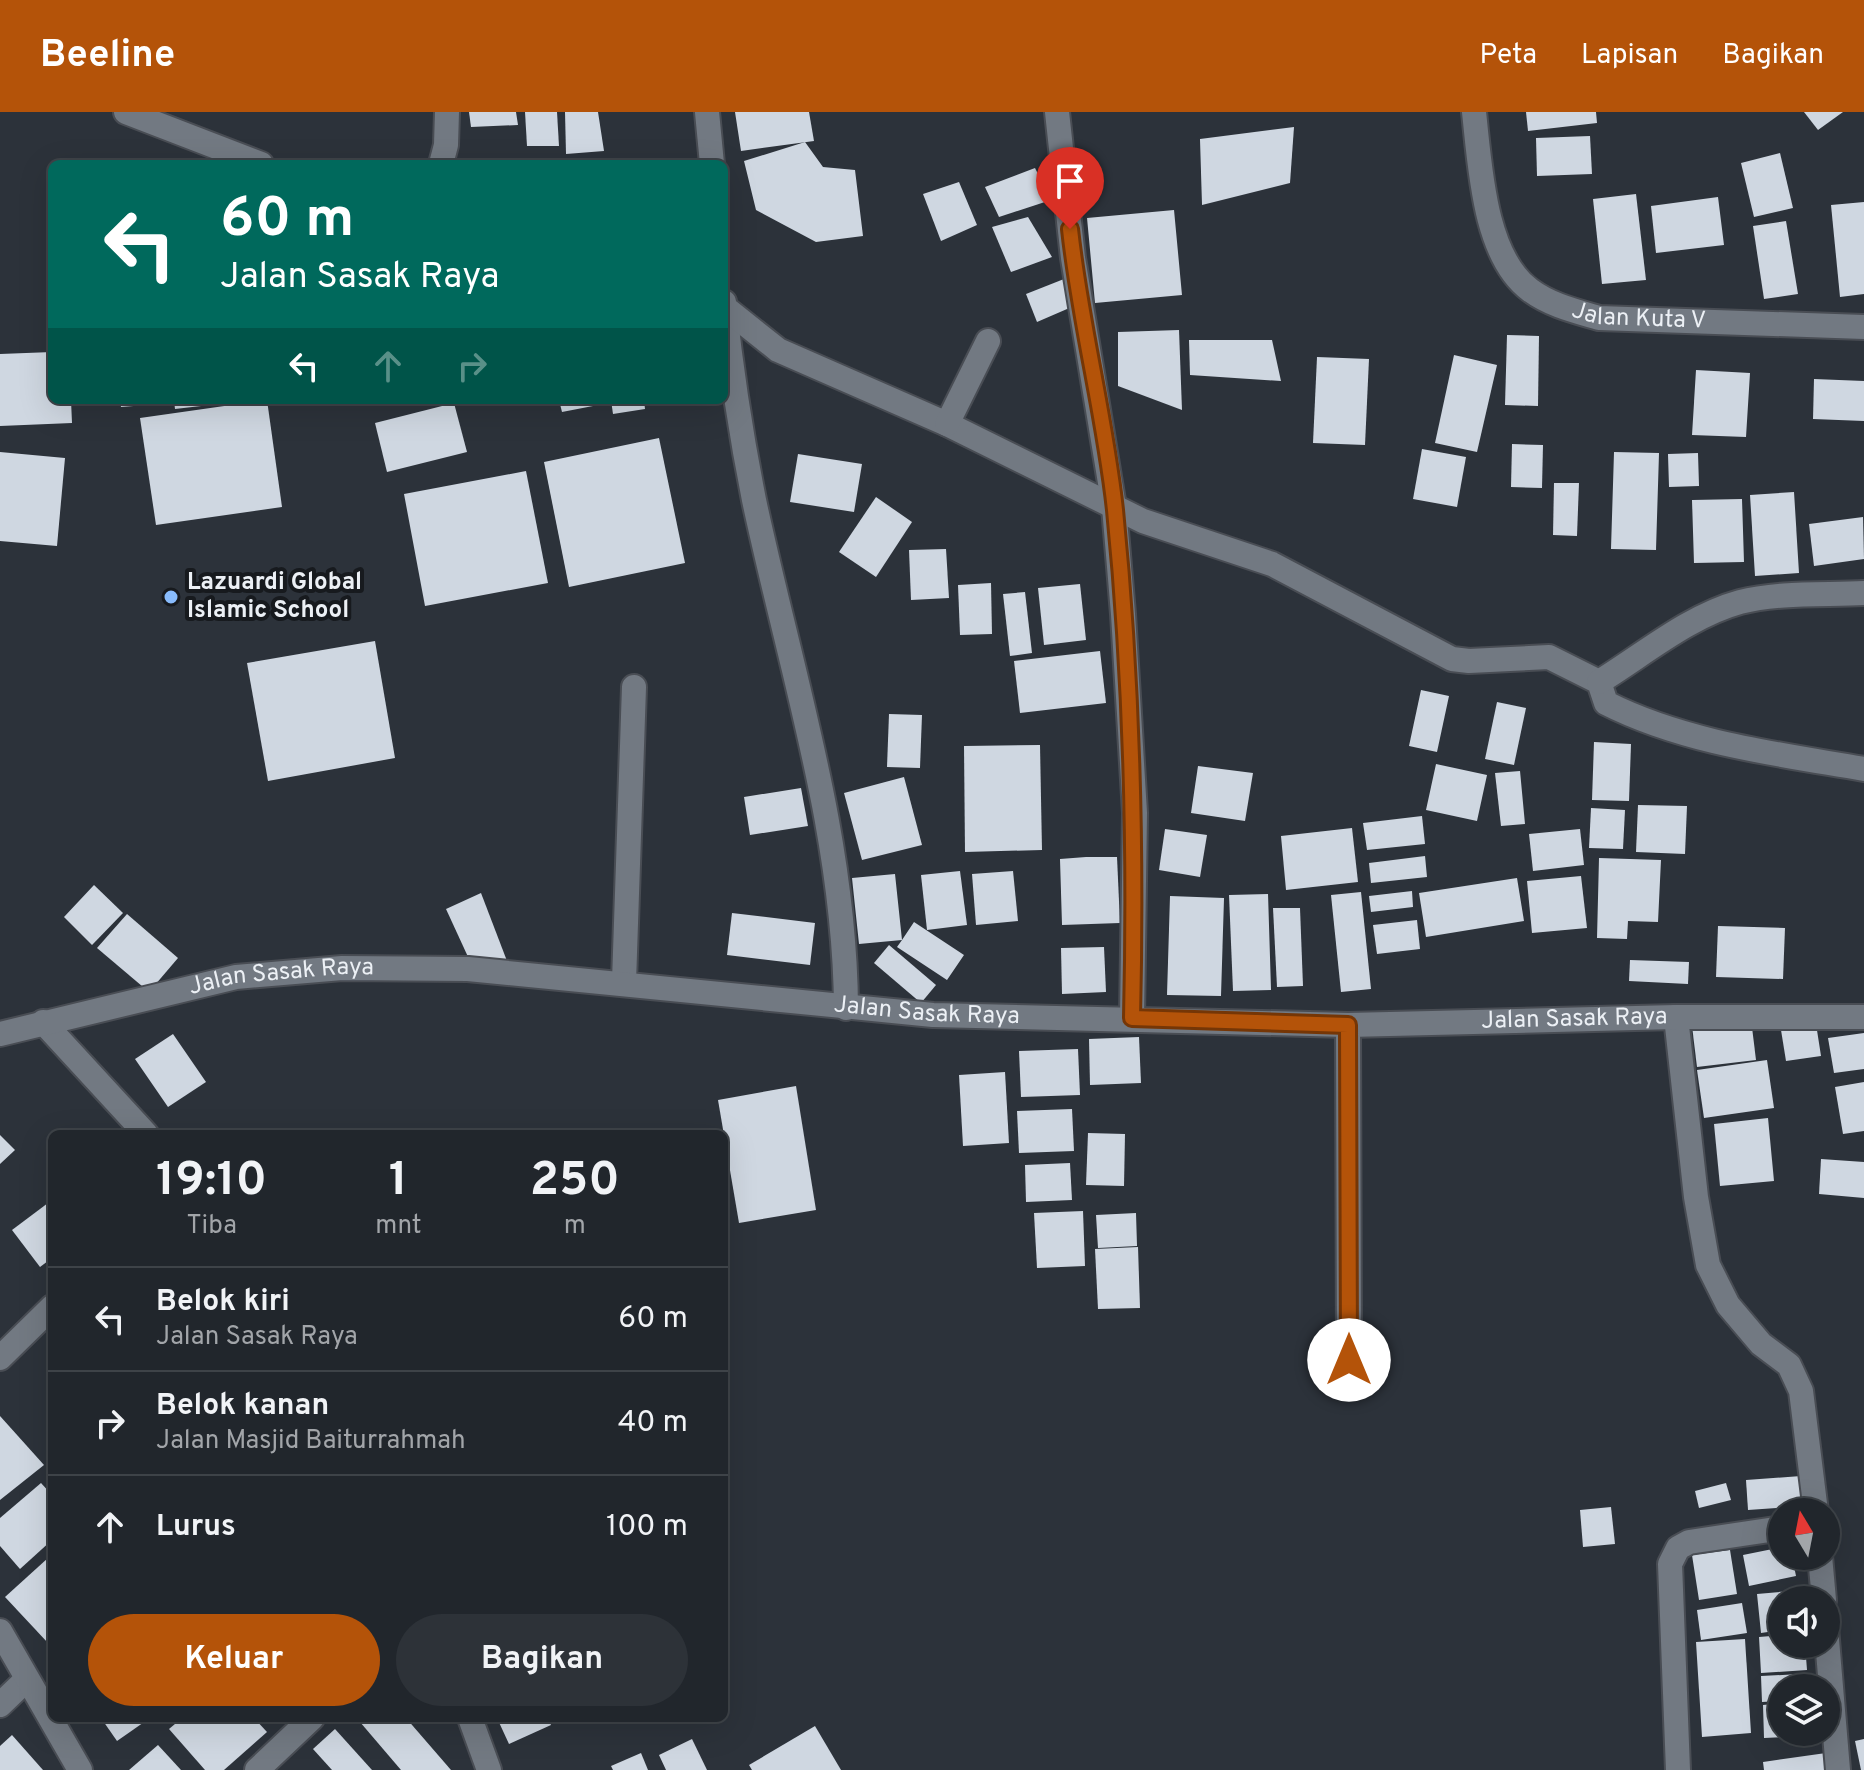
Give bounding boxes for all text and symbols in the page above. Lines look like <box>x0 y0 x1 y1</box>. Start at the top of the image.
text: Beeline <box>40 32 175 81</box>
text: Peta <box>1479 38 1537 74</box>
text: Lapisan <box>1581 38 1678 74</box>
text: Bagikan <box>1722 38 1824 74</box>
pin <box>1036 147 1104 229</box>
icon: arrive <box>1048 159 1092 203</box>
text: 60 m <box>220 186 354 256</box>
icon: left <box>88 192 192 296</box>
text: Jalan Sasak Raya <box>220 255 499 301</box>
street label: Jalan Kuta V <box>1568 296 1707 337</box>
icon: left <box>282 344 326 388</box>
icon: ahead <box>366 344 410 388</box>
icon: right <box>450 344 494 388</box>
place label: Lazuardi Global Islamic School <box>187 568 362 626</box>
marker: Lazuardi Global Islamic School <box>162 588 180 606</box>
street label: Jalan Sasak Raya <box>186 953 374 1003</box>
street label: Jalan Sasak Raya <box>832 990 1020 1032</box>
street label: Jalan Sasak Raya <box>1481 1002 1668 1037</box>
text: 19:10 <box>156 1152 267 1212</box>
text: 1 <box>389 1152 408 1212</box>
text: 250 <box>530 1152 620 1212</box>
text: Tiba <box>186 1210 237 1243</box>
text: mnt <box>375 1210 422 1243</box>
text: m <box>564 1210 586 1243</box>
text: Belok kiri <box>156 1284 290 1321</box>
icon: left <box>88 1297 132 1341</box>
text: 60 m <box>618 1301 688 1338</box>
position arrow <box>1307 1318 1391 1402</box>
text: Jalan Sasak Raya <box>156 1321 358 1354</box>
text: Belok kanan <box>156 1388 329 1425</box>
icon: right <box>88 1401 132 1445</box>
text: 40 m <box>618 1405 688 1442</box>
text: Jalan Masjid Baiturrahmah <box>156 1425 466 1458</box>
north arrow <box>1768 1498 1840 1570</box>
map controls <box>1768 1498 1840 1746</box>
icon: ahead <box>88 1505 132 1549</box>
text: Lurus <box>156 1509 236 1546</box>
text: 100 m <box>606 1509 688 1546</box>
button: sound <box>1768 1586 1840 1658</box>
button: Keluar <box>88 1614 380 1706</box>
button: Bagikan <box>396 1614 688 1706</box>
button: layers <box>1768 1674 1840 1746</box>

